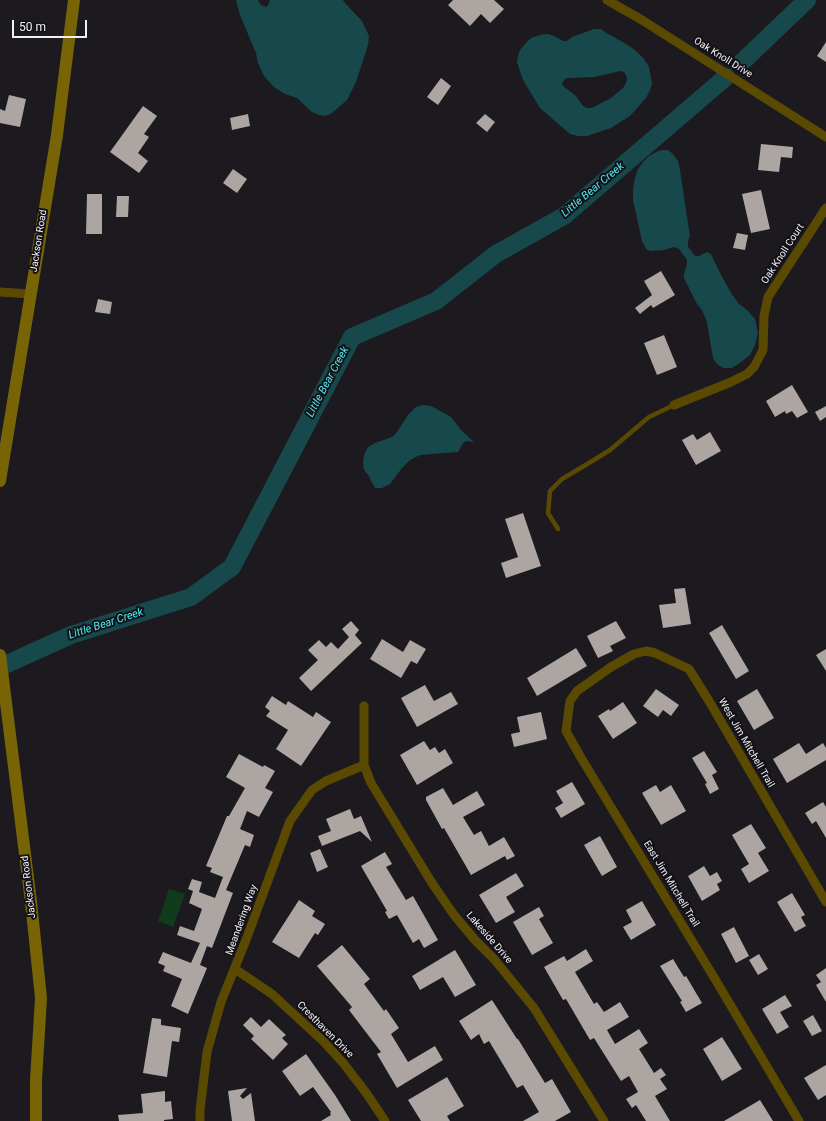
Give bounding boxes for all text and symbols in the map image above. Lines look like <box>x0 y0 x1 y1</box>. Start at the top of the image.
scale bar <box>14 12 89 38</box>
text: 50 m <box>19 20 46 34</box>
street label: Oak Knoll Drive <box>691 35 755 81</box>
water label: Little Bear Creek <box>559 160 627 220</box>
street label: Jackson Road <box>28 209 50 273</box>
street label: Oak Knoll Court <box>759 222 807 286</box>
water label: Little Bear Creek <box>304 345 352 419</box>
water label: Little Bear Creek <box>67 606 145 642</box>
street label: West Jim Mitchell Trail <box>716 696 776 790</box>
street label: East Jim Mitchell Trail <box>641 839 701 929</box>
street label: Jackson Road <box>19 855 39 919</box>
street label: Meandering Way <box>224 883 260 957</box>
street label: Lakeside Drive <box>463 910 515 966</box>
street label: Cresthaven Drive <box>294 999 356 1061</box>

